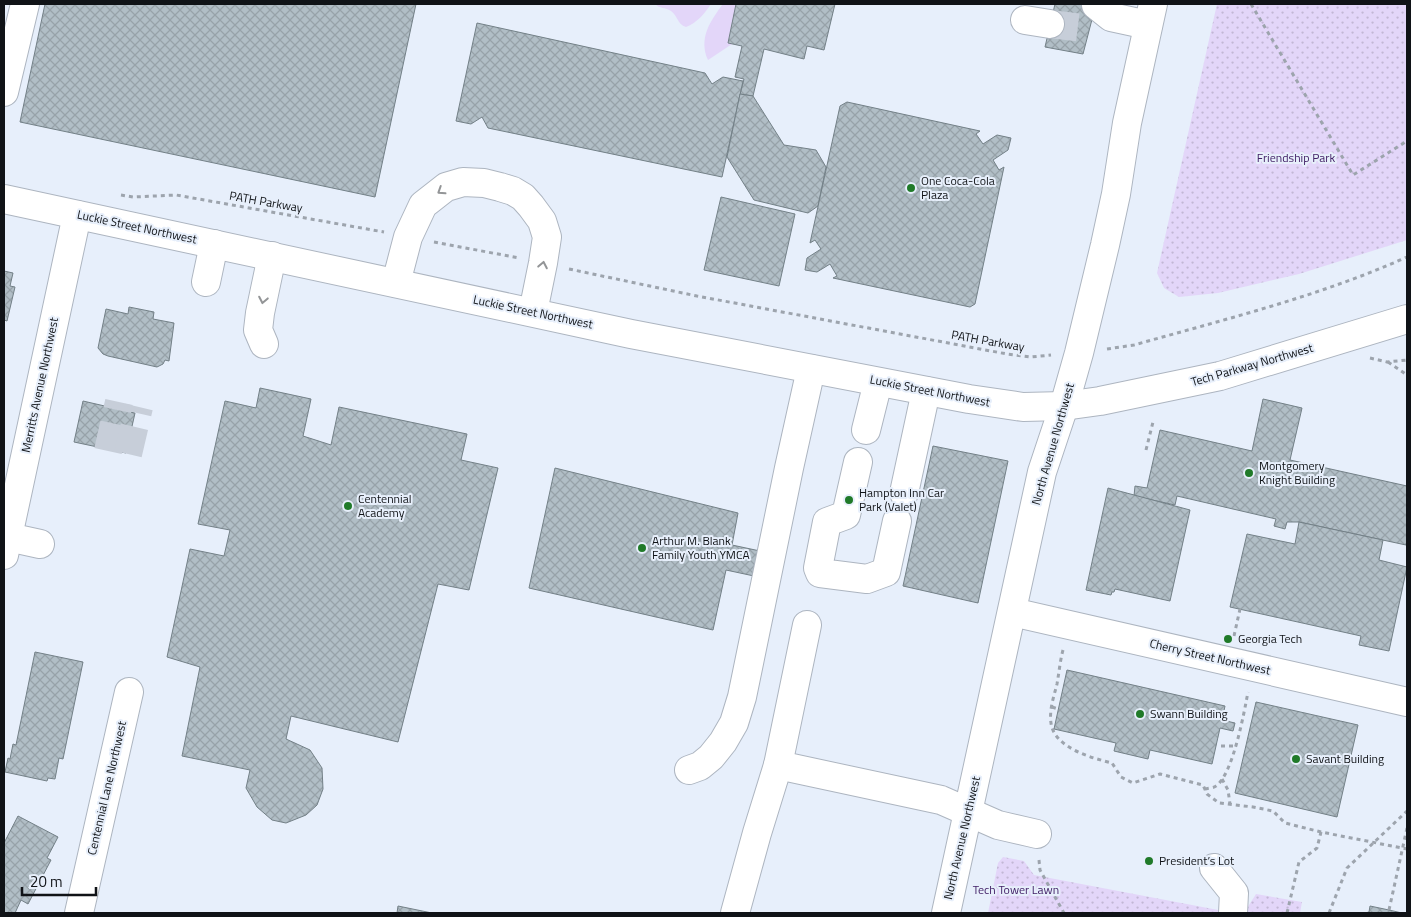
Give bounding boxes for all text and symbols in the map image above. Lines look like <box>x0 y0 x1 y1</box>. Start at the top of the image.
park label: Friendship Park <box>1257 148 1335 167</box>
place label: One Coca-Cola Plaza <box>921 171 995 204</box>
marker: One Coca-Cola Plaza <box>905 182 917 194</box>
one-way arrow <box>437 185 446 194</box>
street label: PATH Parkway <box>228 186 304 217</box>
street label: Luckie Street Northwest <box>75 205 200 249</box>
one-way arrow <box>537 260 547 269</box>
street label: Luckie Street Northwest <box>471 290 596 334</box>
one-way arrow <box>258 296 269 305</box>
street label: Merritts Avenue Northwest <box>16 315 63 454</box>
street label: PATH Parkway <box>950 325 1026 356</box>
street label: Tech Parkway Northwest <box>1189 338 1316 391</box>
street label: Luckie Street Northwest <box>868 370 993 412</box>
street label: North Avenue Northwest <box>1026 380 1079 507</box>
place label: Montgomery Knight Building <box>1259 456 1335 489</box>
marker: Montgomery Knight Building <box>1243 467 1255 479</box>
place label: Hampton Inn Car Park (Valet) <box>859 483 944 516</box>
place label: Centennial Academy <box>358 489 411 522</box>
marker: Hampton Inn Car Park (Valet) <box>843 494 855 506</box>
marker: Centennial Academy <box>342 500 354 512</box>
place label: Arthur M. Blank Family Youth YMCA <box>652 531 750 564</box>
marker: Arthur M. Blank Family Youth YMCA <box>636 542 648 554</box>
place label: Georgia Tech <box>1238 629 1302 648</box>
street label: Cherry Street Northwest <box>1148 633 1273 680</box>
marker: Georgia Tech <box>1222 633 1234 645</box>
place label: Swann Building <box>1150 704 1228 723</box>
marker: Swann Building <box>1134 708 1146 720</box>
street label: Centennial Lane Northwest <box>82 718 131 857</box>
place label: Savant Building <box>1306 749 1384 768</box>
marker: Savant Building <box>1290 753 1302 765</box>
street label: North Avenue Northwest <box>938 774 985 901</box>
place label: President’s Lot <box>1159 851 1235 870</box>
marker: President’s Lot <box>1143 855 1155 867</box>
scale bar <box>22 864 96 896</box>
text: 20 m <box>30 870 63 893</box>
park label: Tech Tower Lawn <box>973 880 1059 899</box>

